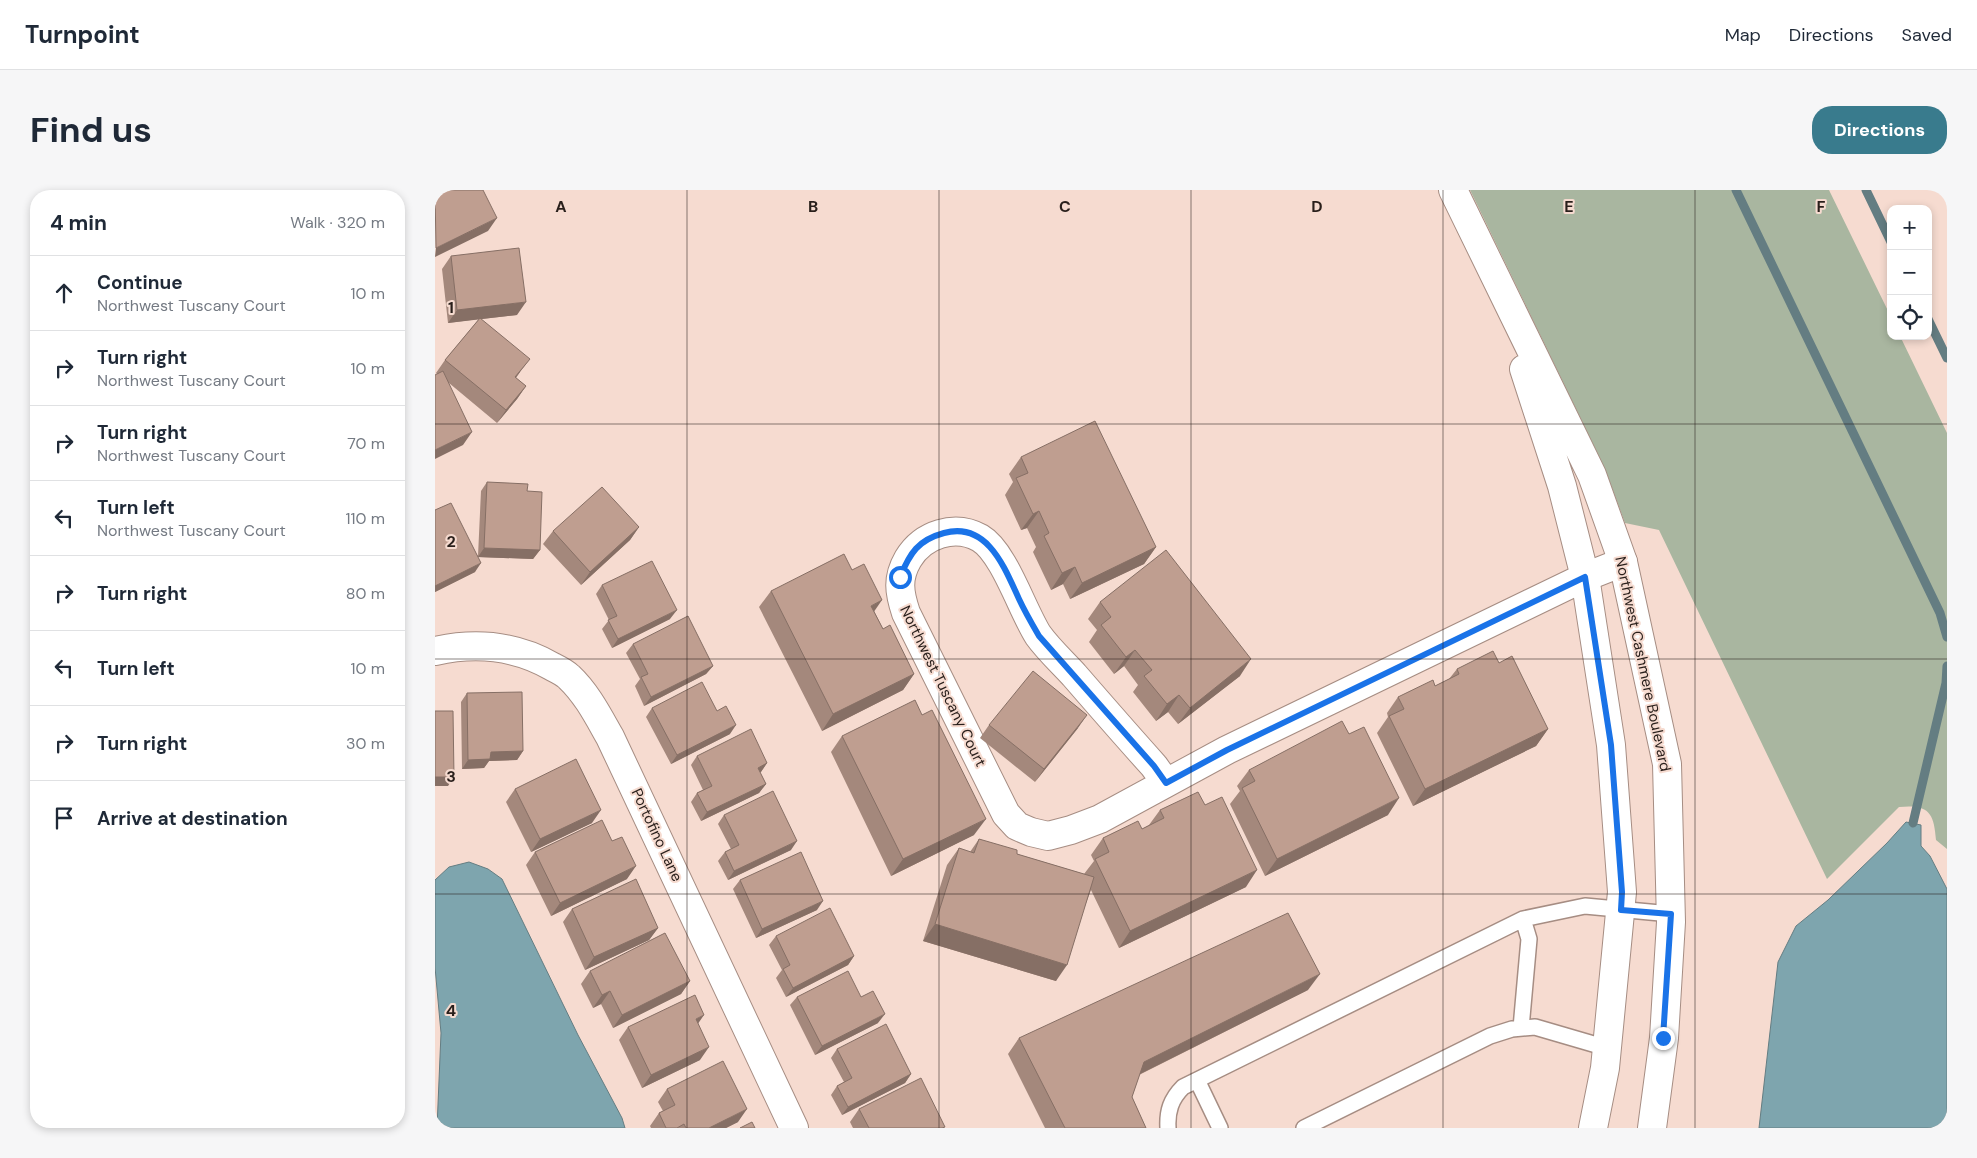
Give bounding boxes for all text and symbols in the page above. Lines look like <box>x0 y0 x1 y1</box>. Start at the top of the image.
text: Turnpoint <box>25 19 140 50</box>
text: Map <box>1725 23 1761 47</box>
text: Directions <box>1789 23 1874 47</box>
text: Saved <box>1902 23 1952 47</box>
button: Directions <box>1812 106 1947 154</box>
text: Find us <box>30 107 152 153</box>
text: A <box>555 196 567 217</box>
text: B <box>808 196 818 217</box>
text: C <box>1059 196 1071 217</box>
text: D <box>1311 196 1323 217</box>
text: E <box>1564 196 1574 217</box>
text: F <box>1817 196 1826 217</box>
map controls <box>1887 205 1932 340</box>
button: + <box>1887 205 1932 250</box>
text: 4 min <box>50 209 107 237</box>
text: Walk · 320 m <box>290 212 385 233</box>
button: − <box>1887 250 1932 295</box>
text: Continue <box>97 270 183 295</box>
icon: ahead <box>50 279 78 307</box>
text: 10 m <box>351 283 385 304</box>
text: Northwest Tuscany Court <box>97 295 286 316</box>
button: locate <box>1887 295 1932 340</box>
text: 1 <box>448 297 454 318</box>
text: Turn right <box>97 345 187 370</box>
icon: right <box>50 354 78 382</box>
text: 10 m <box>351 358 385 379</box>
text: Northwest Tuscany Court <box>97 370 286 391</box>
text: Turn right <box>97 420 187 445</box>
icon: right <box>50 429 78 457</box>
text: 70 m <box>347 433 385 454</box>
text: Northwest Tuscany Court <box>97 445 286 466</box>
text: Turn left <box>97 495 175 520</box>
icon: left <box>50 504 78 532</box>
text: 110 m <box>346 508 385 529</box>
text: Northwest Tuscany Court <box>97 520 286 541</box>
text: 2 <box>446 531 456 552</box>
street label: Northwest Cashmere Boulevard <box>1610 555 1676 773</box>
route start <box>889 566 912 589</box>
icon: right <box>50 579 78 607</box>
text: Turn right <box>97 581 187 606</box>
text: 80 m <box>346 583 385 604</box>
street label: Northwest Tuscany Court <box>895 602 991 770</box>
icon: left <box>50 654 78 682</box>
text: Turn left <box>97 656 175 681</box>
text: 10 m <box>351 658 385 679</box>
icon: right <box>50 729 78 757</box>
text: Turn right <box>97 731 187 756</box>
text: 30 m <box>346 733 385 754</box>
text: 3 <box>446 766 456 787</box>
street label: Portofino Lane <box>627 785 687 885</box>
icon: arrive <box>50 804 78 832</box>
text: Arrive at destination <box>97 806 288 831</box>
text: 4 <box>446 1000 456 1021</box>
route end <box>1652 1027 1675 1050</box>

